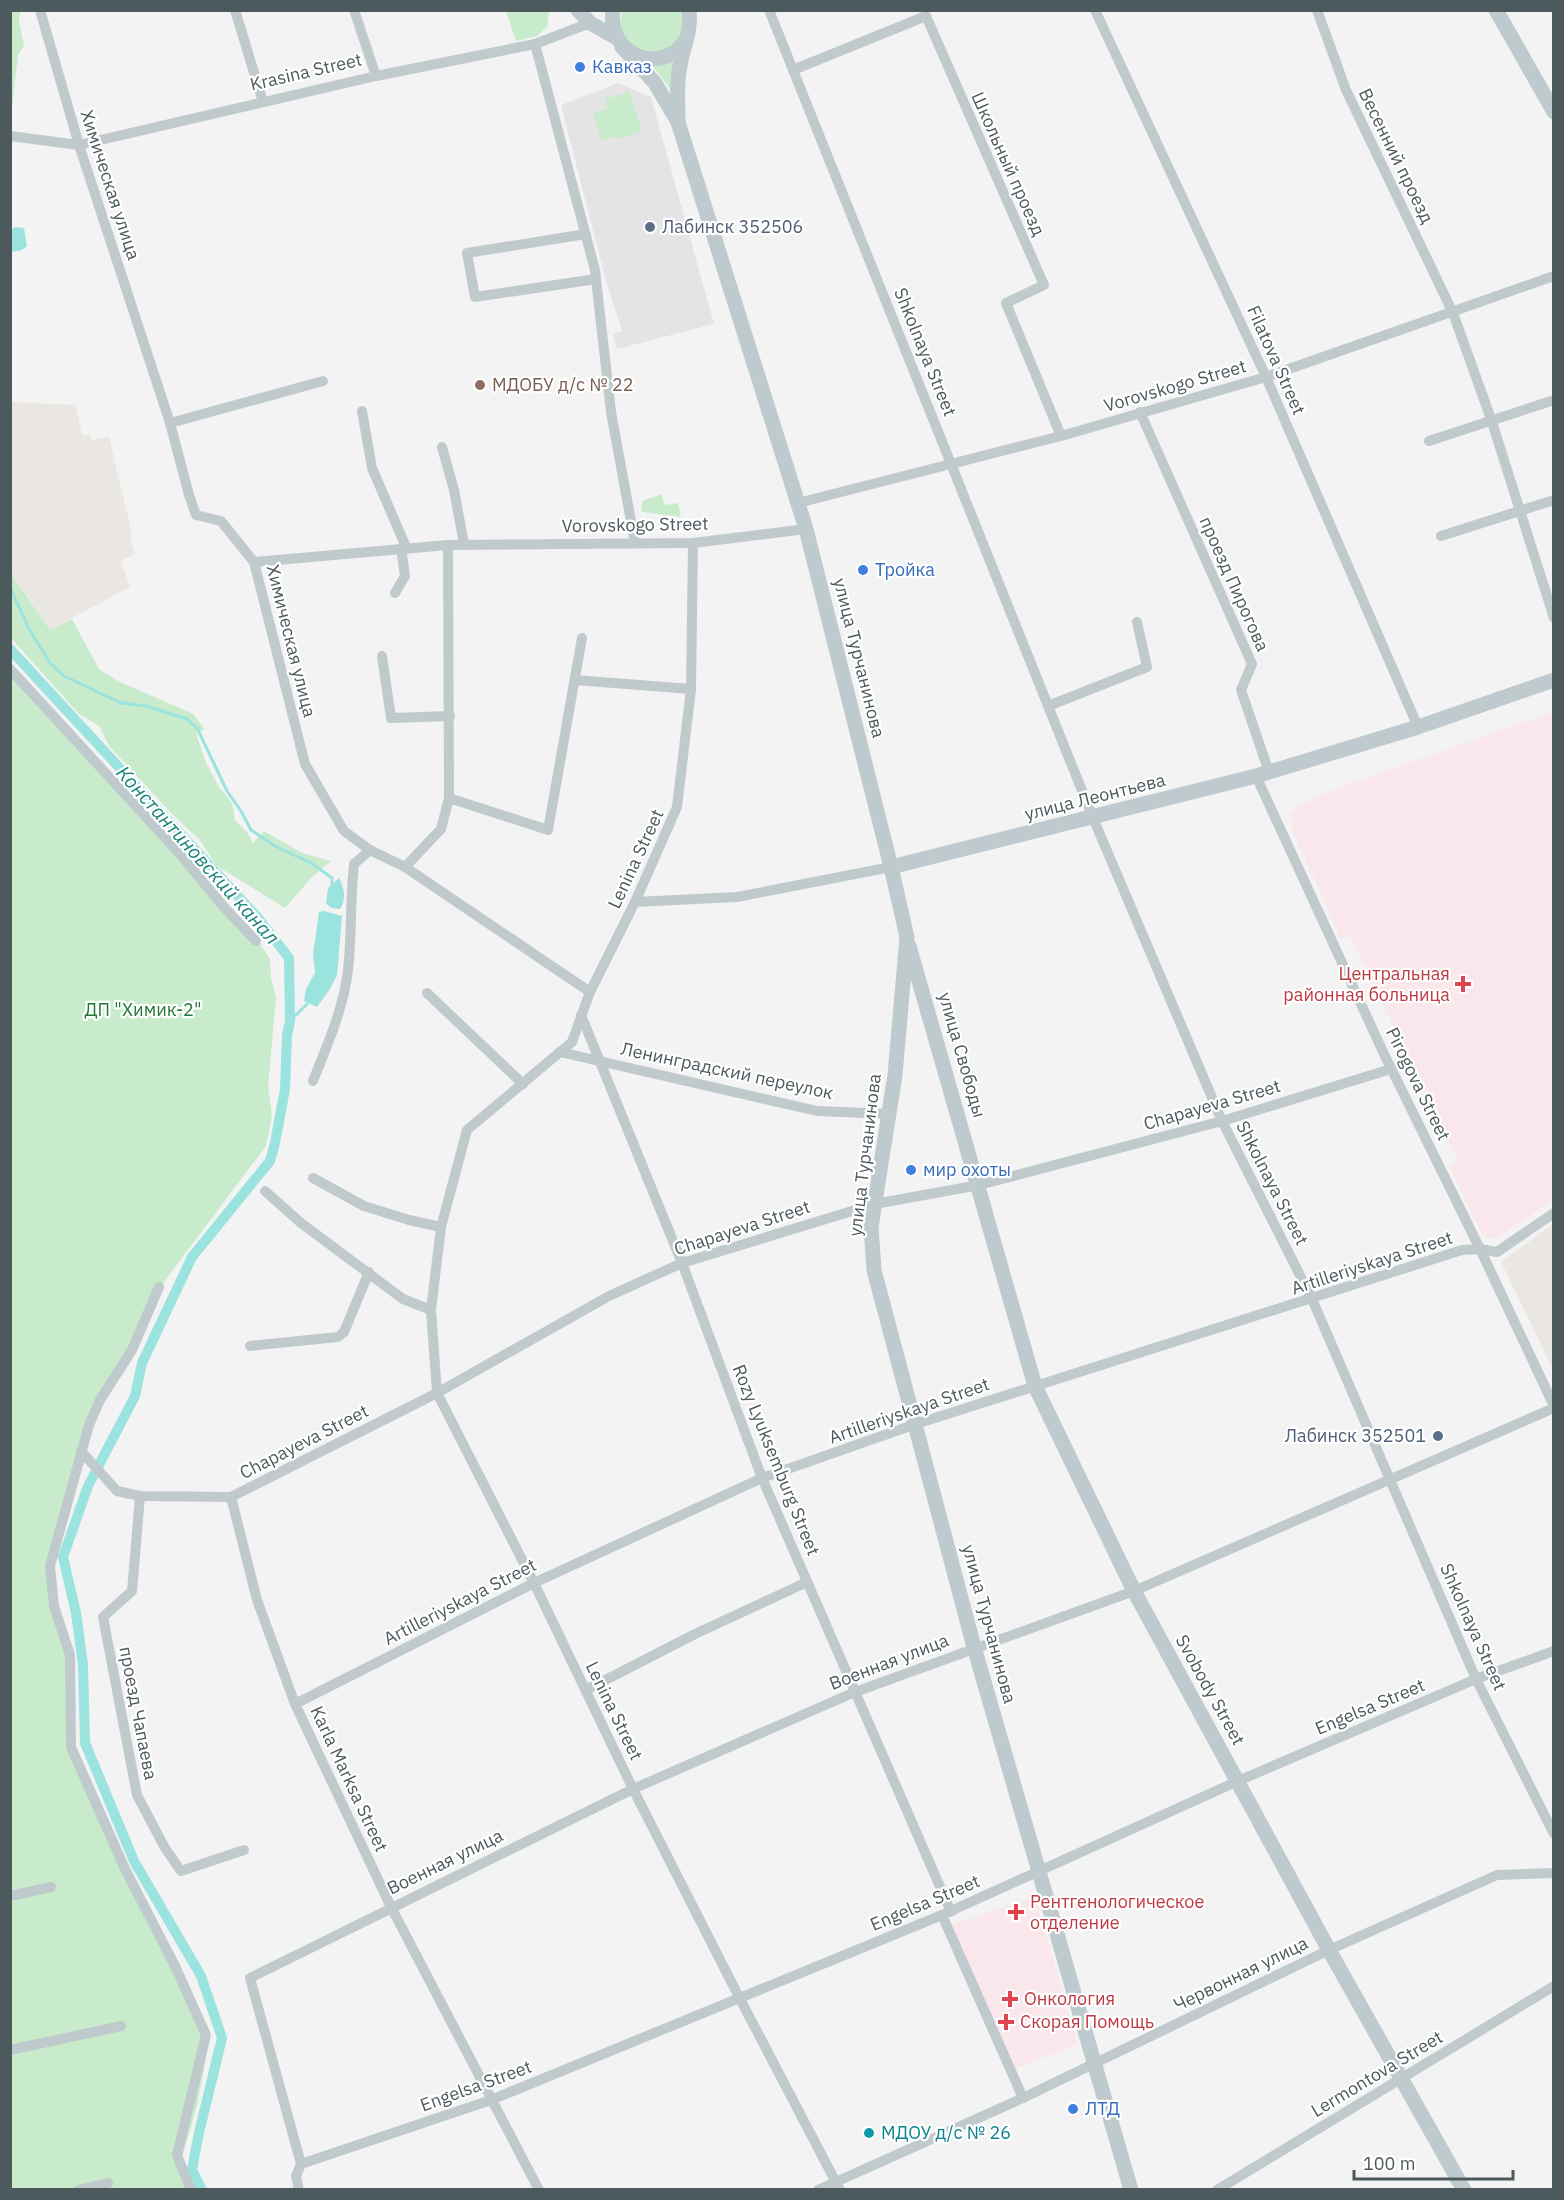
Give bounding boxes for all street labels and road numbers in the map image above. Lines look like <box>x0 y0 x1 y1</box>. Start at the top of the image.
street label: Krasina Street <box>248 47 364 96</box>
street label: Весенний проезд <box>1354 84 1439 227</box>
street label: Школьный проезд <box>966 88 1051 240</box>
street label: Химическая улица <box>75 107 146 263</box>
street label: Shkolnaya Street <box>889 284 962 419</box>
street label: Filatova Street <box>1242 302 1311 418</box>
street label: Vorovskogo Street <box>1101 354 1249 417</box>
street label: Vorovskogo Street <box>561 512 709 537</box>
street label: проезд Пирогова <box>1194 513 1275 655</box>
street label: Химическая улица <box>261 562 322 720</box>
street label: улица Турчанинова <box>829 576 891 740</box>
street label: улица Леонтьева <box>1022 768 1168 825</box>
street label: Lenina Street <box>603 805 669 912</box>
street label: улица Свободы <box>934 989 991 1120</box>
street label: Pirogova Street <box>1381 1023 1456 1144</box>
street label: Ленинградский переулок <box>619 1037 836 1104</box>
street label: улица Турчанинова <box>843 1072 886 1238</box>
street label: Chapayeva Street <box>1141 1074 1283 1135</box>
street label: Shkolnaya Street <box>1231 1117 1314 1249</box>
street label: Chapayeva Street <box>671 1195 813 1260</box>
street label: Artilleriyskaya Street <box>1288 1226 1455 1299</box>
street label: Rozy Lyuksemburg Street <box>728 1361 825 1559</box>
street label: Artilleriyskaya Street <box>826 1372 992 1449</box>
street label: Chapayeva Street <box>235 1399 372 1484</box>
street label: улица Турчанинова <box>957 1542 1022 1706</box>
street label: Artilleriyskaya Street <box>380 1553 540 1650</box>
street label: Shkolnaya Street <box>1435 1560 1512 1694</box>
street label: Военная улица <box>826 1628 952 1695</box>
street label: Svobody Street <box>1171 1630 1250 1749</box>
street label: проезд Чапаева <box>114 1644 163 1782</box>
street label: Lenina Street <box>581 1658 648 1764</box>
street label: Engelsa Street <box>1312 1673 1428 1740</box>
street label: Karla Marksa Street <box>306 1702 393 1855</box>
street label: Военная улица <box>383 1823 507 1900</box>
street label: Engelsa Street <box>867 1869 983 1936</box>
street label: Червонная улица <box>1170 1931 1312 2016</box>
street label: Lermontova Street <box>1307 2025 1447 2122</box>
street label: Engelsa Street <box>417 2055 535 2116</box>

